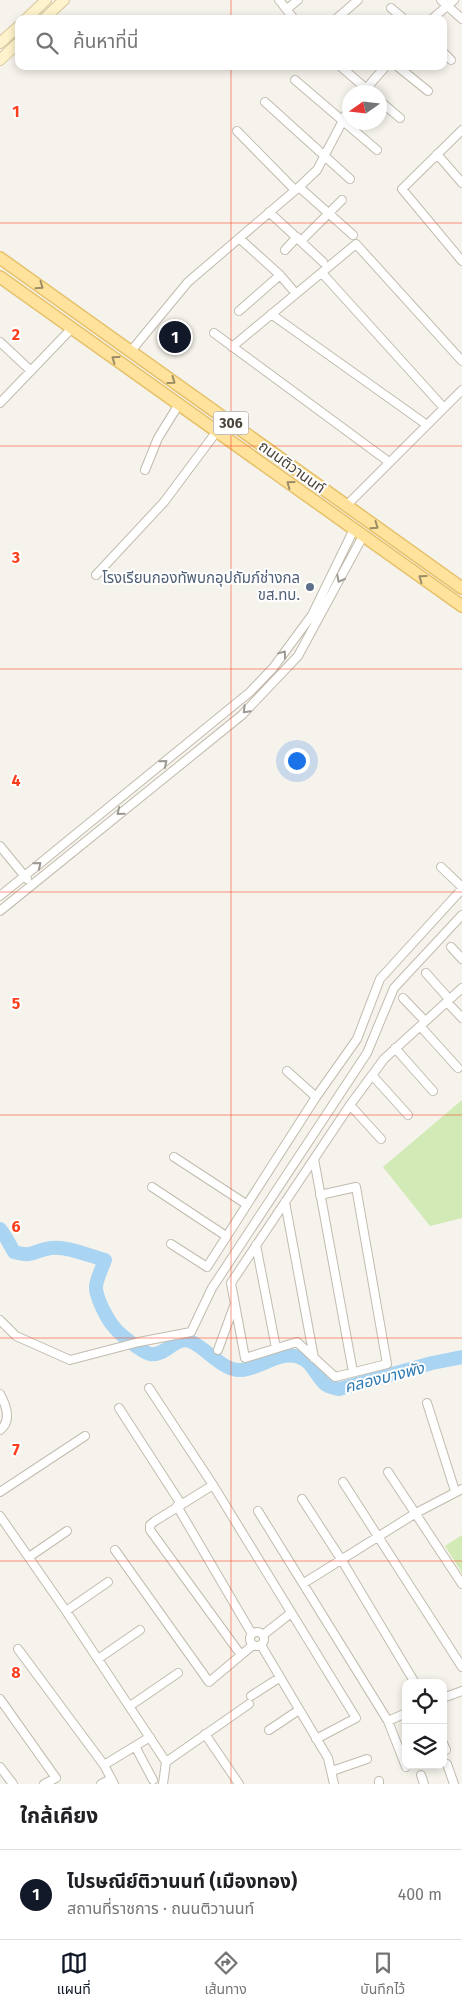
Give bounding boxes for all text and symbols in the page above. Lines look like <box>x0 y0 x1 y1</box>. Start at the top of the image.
search box <box>15 15 447 70</box>
icon: search <box>33 29 61 57</box>
text: ค้นหาที่นี่ <box>73 30 138 53</box>
north arrow <box>342 85 387 130</box>
text: 1 <box>12 102 20 121</box>
one-way arrow <box>34 280 44 289</box>
pin: 1 <box>159 318 191 356</box>
text: 2 <box>12 325 20 344</box>
one-way arrow <box>111 356 121 365</box>
one-way arrow <box>166 375 176 384</box>
road number: 306 <box>214 412 248 434</box>
street label: ถนนติวานนท์ <box>255 437 329 497</box>
one-way arrow <box>286 481 296 490</box>
one-way arrow <box>369 520 379 529</box>
text: 3 <box>11 548 20 567</box>
place label: โรงเรียนกองทัพบกอุปถัมภ์ช่างกล ขส.ทบ. <box>102 569 300 604</box>
one-way arrow <box>336 574 346 583</box>
one-way arrow <box>418 575 428 584</box>
marker: โรงเรียนกองทัพบกอุปถัมภ์ช่างกล ขส.ทบ. <box>304 581 316 593</box>
one-way arrow <box>277 650 286 660</box>
one-way arrow <box>243 704 252 713</box>
your location <box>284 748 310 774</box>
one-way arrow <box>158 760 167 768</box>
text: 4 <box>11 771 21 790</box>
one-way arrow <box>117 806 126 815</box>
one-way arrow <box>32 862 41 871</box>
text: 5 <box>12 994 21 1013</box>
text: 6 <box>11 1217 21 1236</box>
water label: คลองบางพัง <box>342 1358 427 1397</box>
text: 7 <box>12 1440 20 1459</box>
text: 8 <box>11 1663 21 1682</box>
map controls <box>402 1679 447 1769</box>
button: locate <box>402 1679 447 1724</box>
button: layers <box>402 1724 447 1769</box>
text: ใกล้เคียง <box>20 1803 98 1829</box>
text: ไปรษณีย์ติวานนท์ (เมืองทอง) <box>67 1870 297 1893</box>
text: 1 <box>32 1885 40 1904</box>
text: 400 m <box>398 1885 442 1904</box>
text: สถานที่ราชการ · ถนนติวานนท์ <box>67 1899 254 1918</box>
tab: แผนที่ <box>57 1949 91 2000</box>
tab: เส้นทาง <box>204 1949 247 2000</box>
tab: บันทึกไว้ <box>360 1949 405 2000</box>

